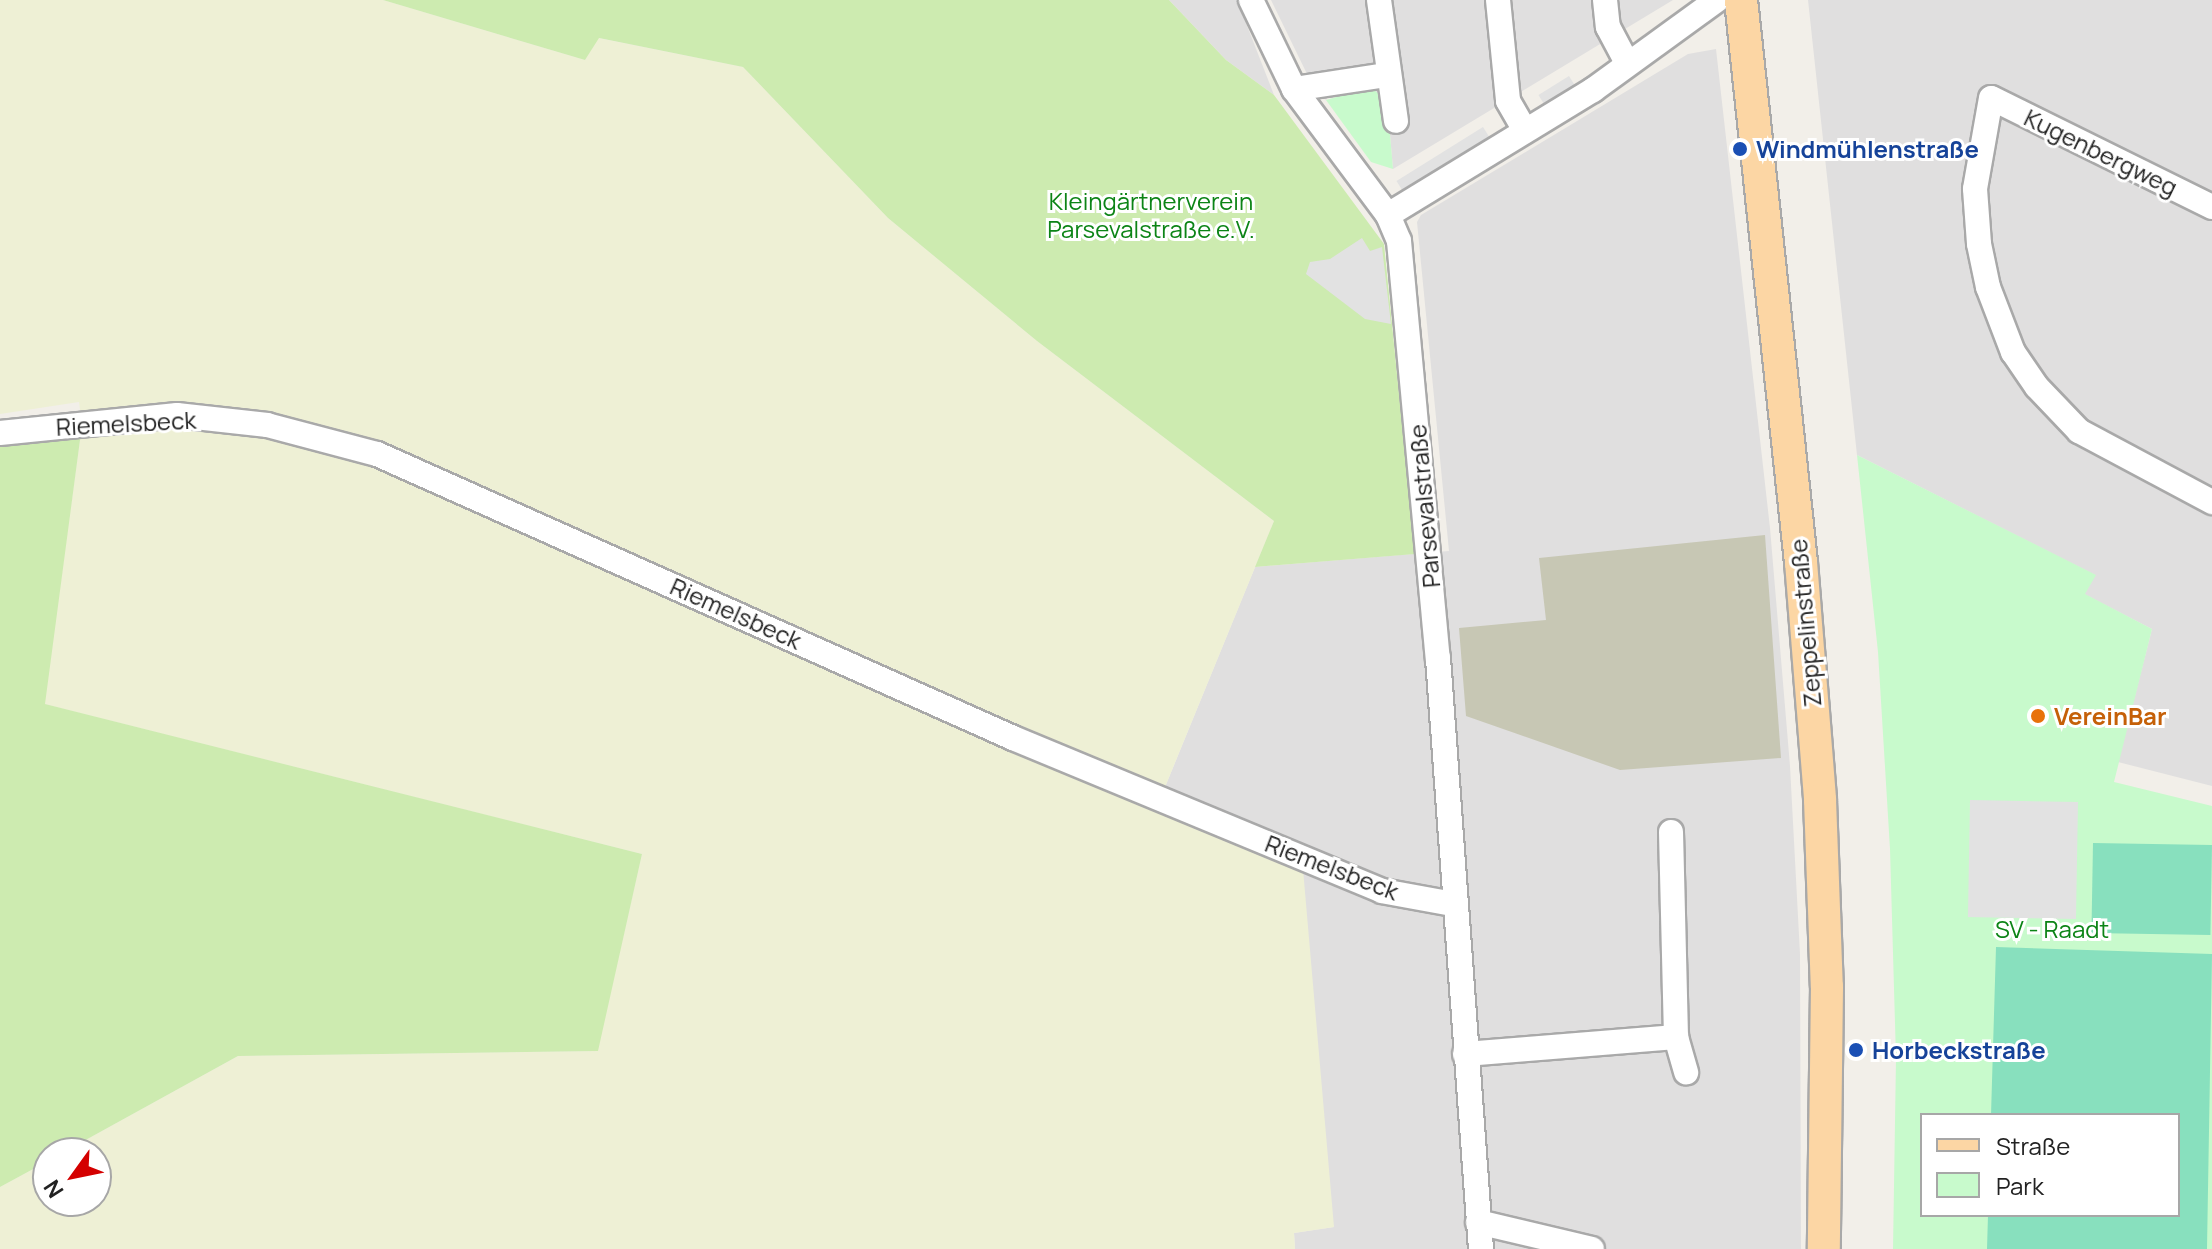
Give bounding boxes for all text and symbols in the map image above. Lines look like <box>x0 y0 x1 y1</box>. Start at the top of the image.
street label: Kugenbergweg <box>2020 103 2182 201</box>
place label: Windmühlenstraße <box>1756 135 1979 163</box>
marker: Windmühlenstraße <box>1731 140 1749 158</box>
park label: Kleingärtnerverein Parsevalstraße e.V. <box>1047 187 1255 243</box>
street label: Riemelsbeck <box>55 405 197 441</box>
street label: Parsevalstraße <box>1403 423 1445 589</box>
street label: Zeppelinstraße <box>1783 538 1827 708</box>
street label: Riemelsbeck <box>666 571 806 655</box>
place label: VereinBar <box>2054 702 2166 730</box>
marker: VereinBar <box>2029 707 2047 725</box>
street label: Riemelsbeck <box>1261 828 1403 906</box>
park label: SV - Raadt <box>1995 915 2109 943</box>
place label: Horbeckstraße <box>1872 1036 2046 1064</box>
marker: Horbeckstraße <box>1847 1041 1865 1059</box>
legend <box>1920 1113 2180 1217</box>
text: Straße <box>1996 1129 2070 1162</box>
north arrow <box>32 1137 112 1217</box>
text: Park <box>1996 1169 2044 1202</box>
text: N <box>37 1174 70 1204</box>

